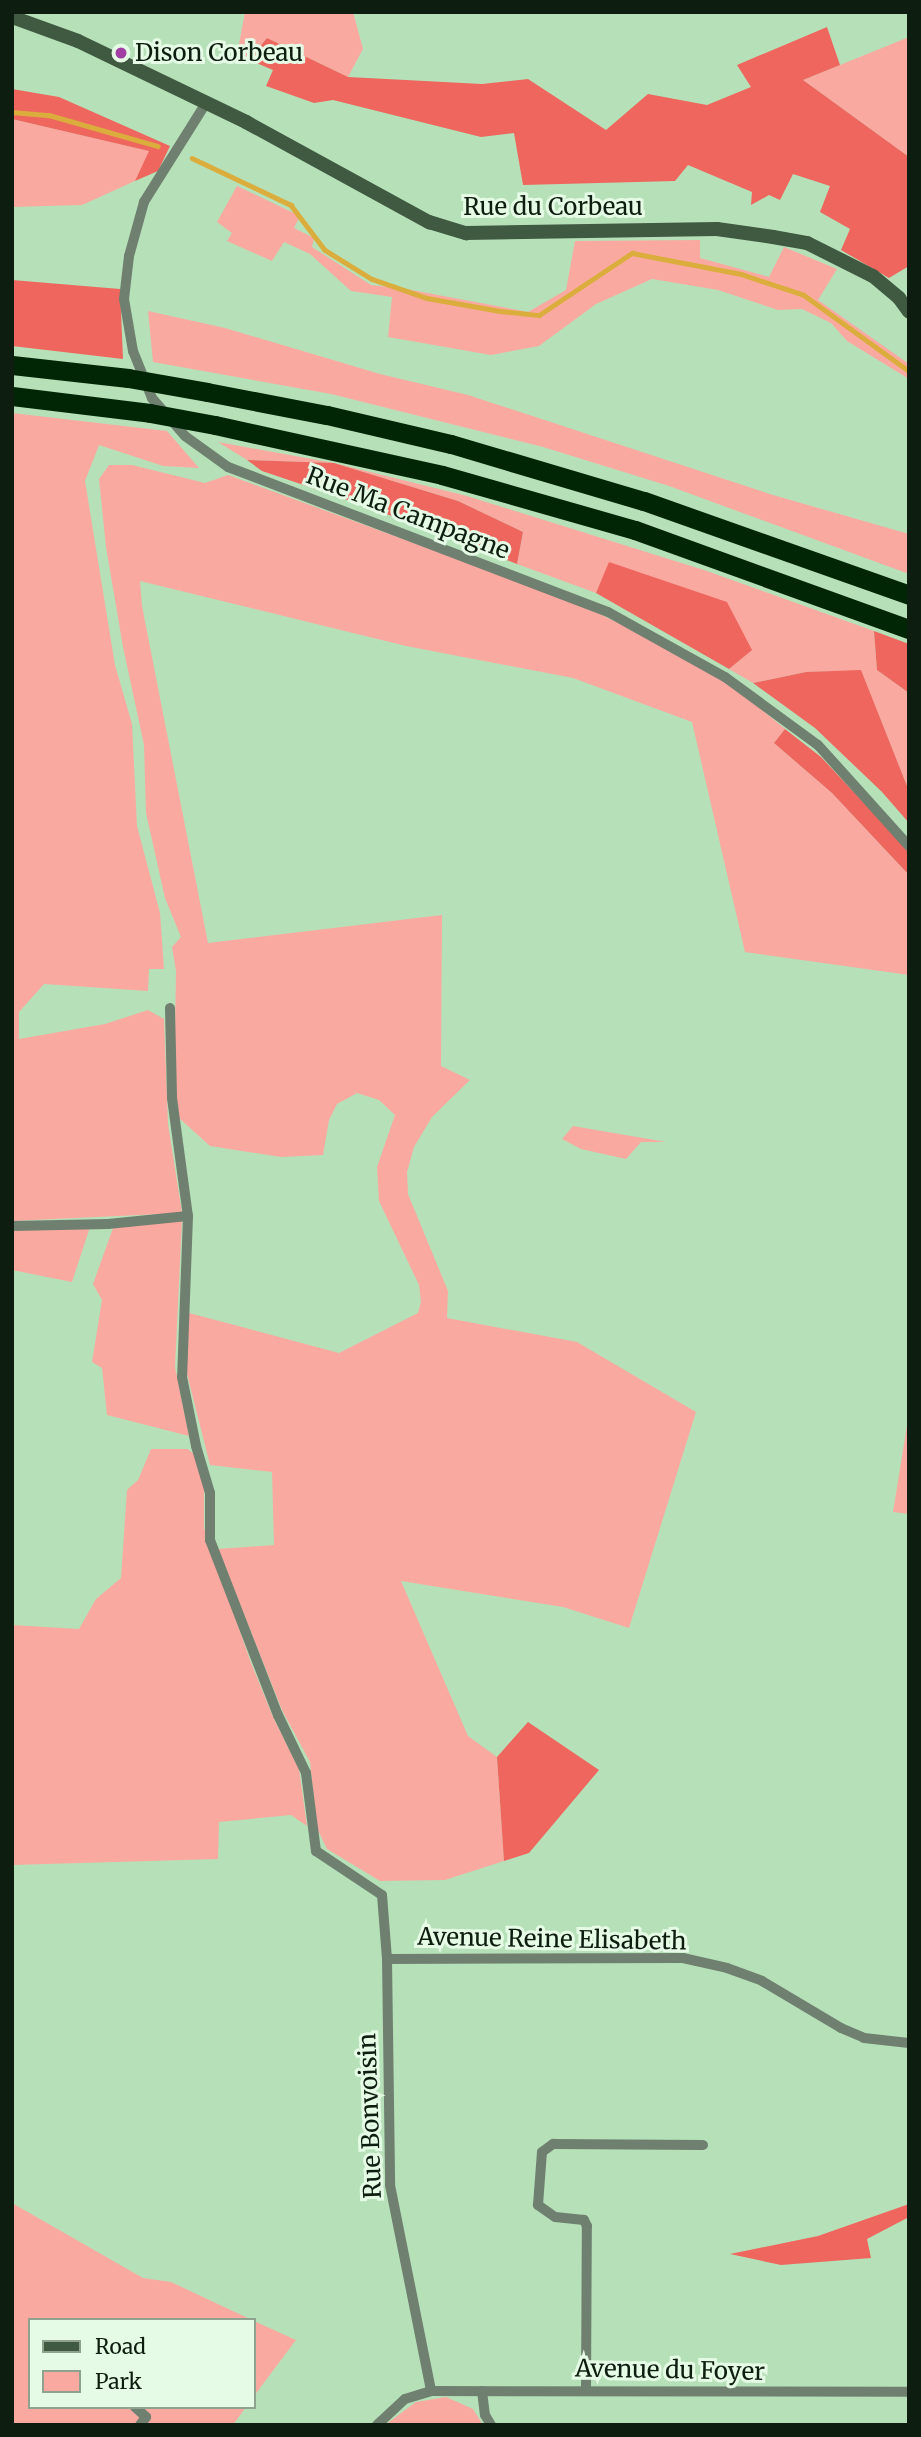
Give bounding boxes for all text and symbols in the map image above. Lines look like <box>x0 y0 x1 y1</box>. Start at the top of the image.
place label: Dison Corbeau <box>135 39 303 67</box>
marker: Dison Corbeau <box>113 45 129 61</box>
street label: Rue du Corbeau <box>463 193 643 221</box>
street label: Rue Ma Campagne <box>302 461 514 565</box>
street label: Avenue Reine Elisabeth <box>417 1922 687 1956</box>
street label: Rue Bonvoisin <box>353 2033 387 2199</box>
legend <box>28 2318 256 2409</box>
text: Road <box>95 2333 146 2360</box>
street label: Avenue du Foyer <box>575 2354 765 2386</box>
text: Park <box>95 2368 142 2395</box>

